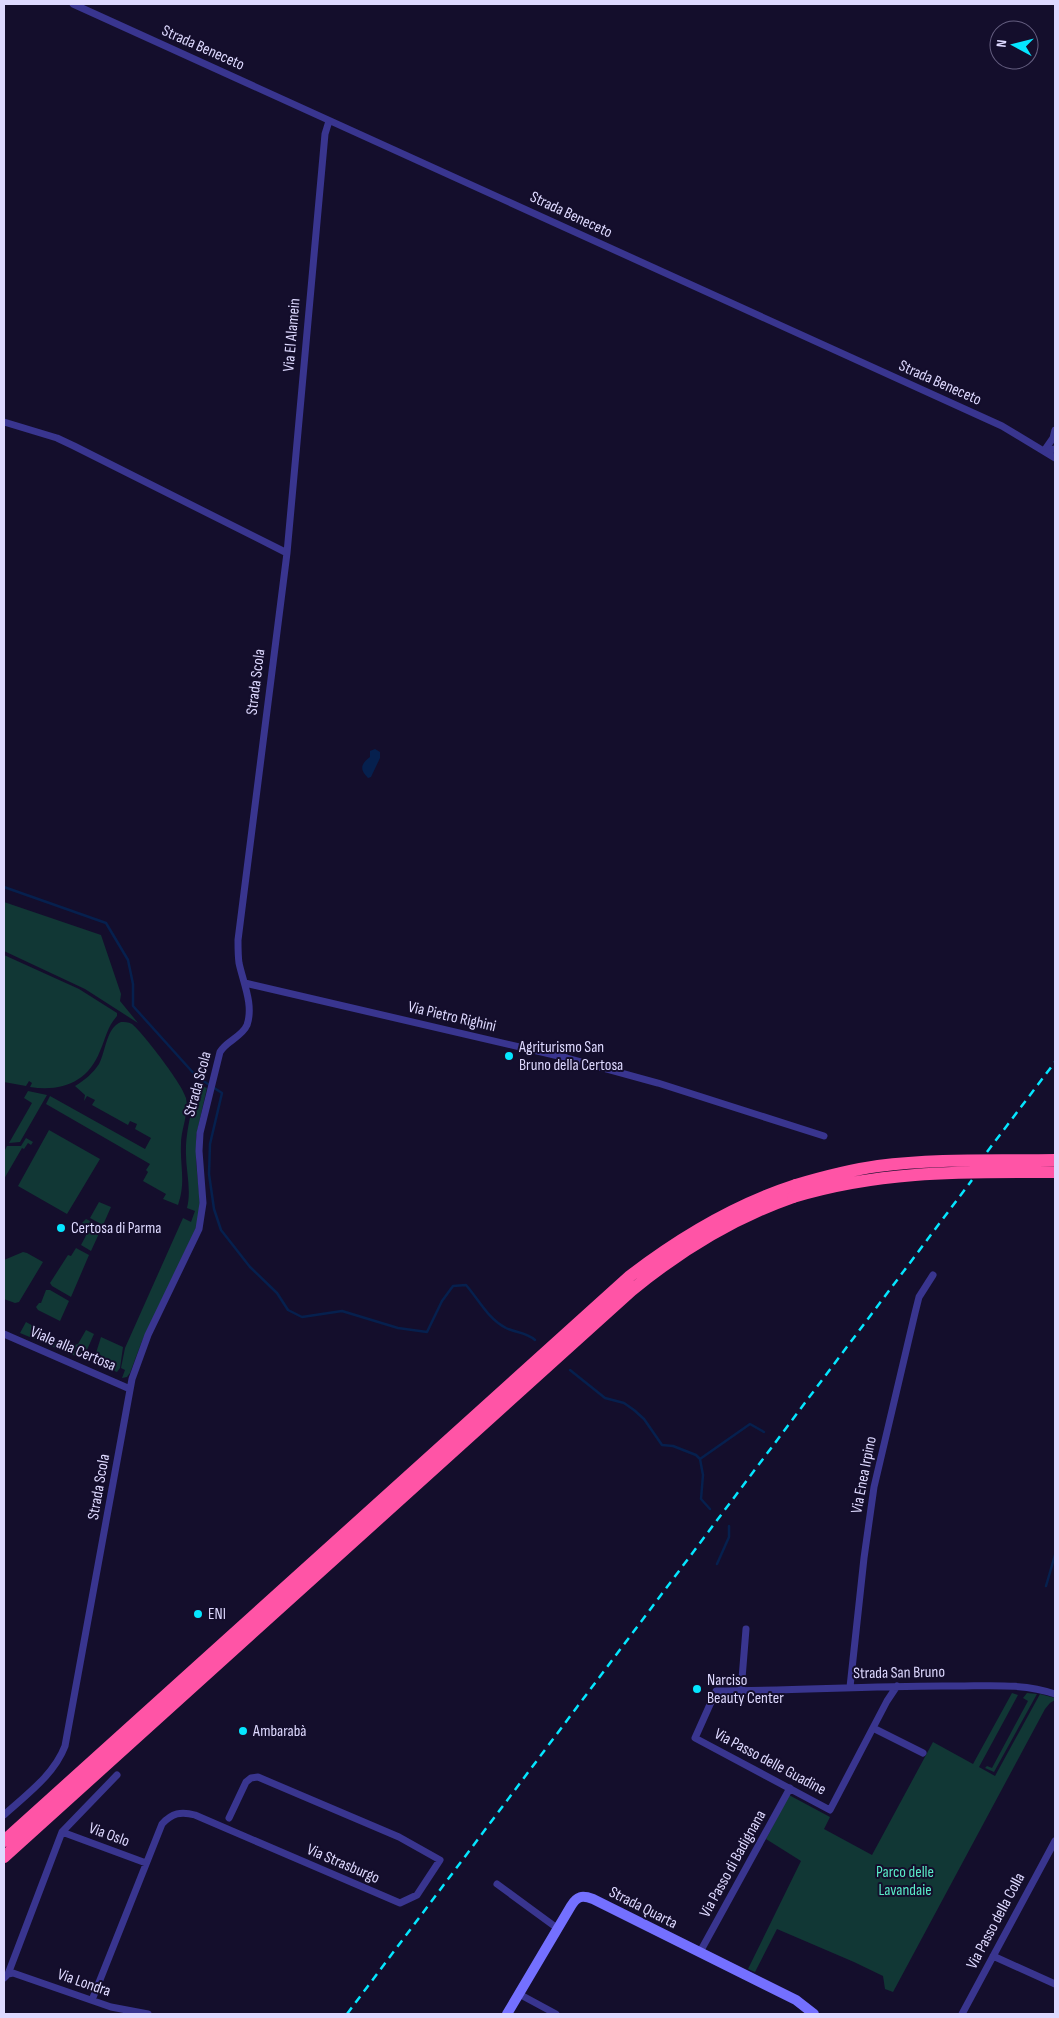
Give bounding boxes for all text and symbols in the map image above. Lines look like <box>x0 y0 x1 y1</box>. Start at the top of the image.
north arrow <box>989 20 1039 70</box>
street label: Strada Beneceto <box>159 21 247 75</box>
text: N <box>993 39 1010 48</box>
street label: Strada Beneceto <box>527 188 615 242</box>
street label: Via El Alamein <box>279 297 305 373</box>
street label: Strada Beneceto <box>896 356 984 410</box>
street label: Strada Scola <box>243 648 269 716</box>
street label: Via Pietro Righini <box>406 998 498 1036</box>
place label: Agriturismo San Bruno della Certosa <box>518 1038 623 1075</box>
street label: Strada Scola <box>180 1049 216 1119</box>
marker: Agriturismo San Bruno della Certosa <box>503 1050 515 1062</box>
place label: Certosa di Parma <box>71 1219 162 1238</box>
marker: Certosa di Parma <box>55 1222 67 1234</box>
street label: Viale alla Certosa <box>27 1322 119 1376</box>
street label: Via Enea Irpino <box>847 1435 881 1515</box>
street label: Strada Scola <box>84 1453 114 1521</box>
place label: ENI <box>208 1605 226 1624</box>
marker: ENI <box>192 1608 204 1620</box>
street label: Strada San Bruno <box>853 1663 945 1683</box>
place label: Narciso Beauty Center <box>707 1671 784 1708</box>
marker: Narciso Beauty Center <box>691 1683 703 1695</box>
place label: Ambarabà <box>252 1722 307 1741</box>
marker: Ambarabà <box>237 1725 249 1737</box>
street label: Via Passo delle Guadine <box>711 1725 829 1799</box>
street label: Via Passo di Badignana <box>696 1807 770 1921</box>
street label: Via Oslo <box>86 1819 132 1851</box>
street label: Via Strasburgo <box>304 1840 382 1888</box>
park label: Parco delle Lavandaie <box>876 1863 934 1900</box>
street label: Via Passo della Colla <box>963 1870 1029 1972</box>
street label: Strada Quarta <box>606 1883 680 1933</box>
street label: Via Londra <box>55 1965 113 2001</box>

